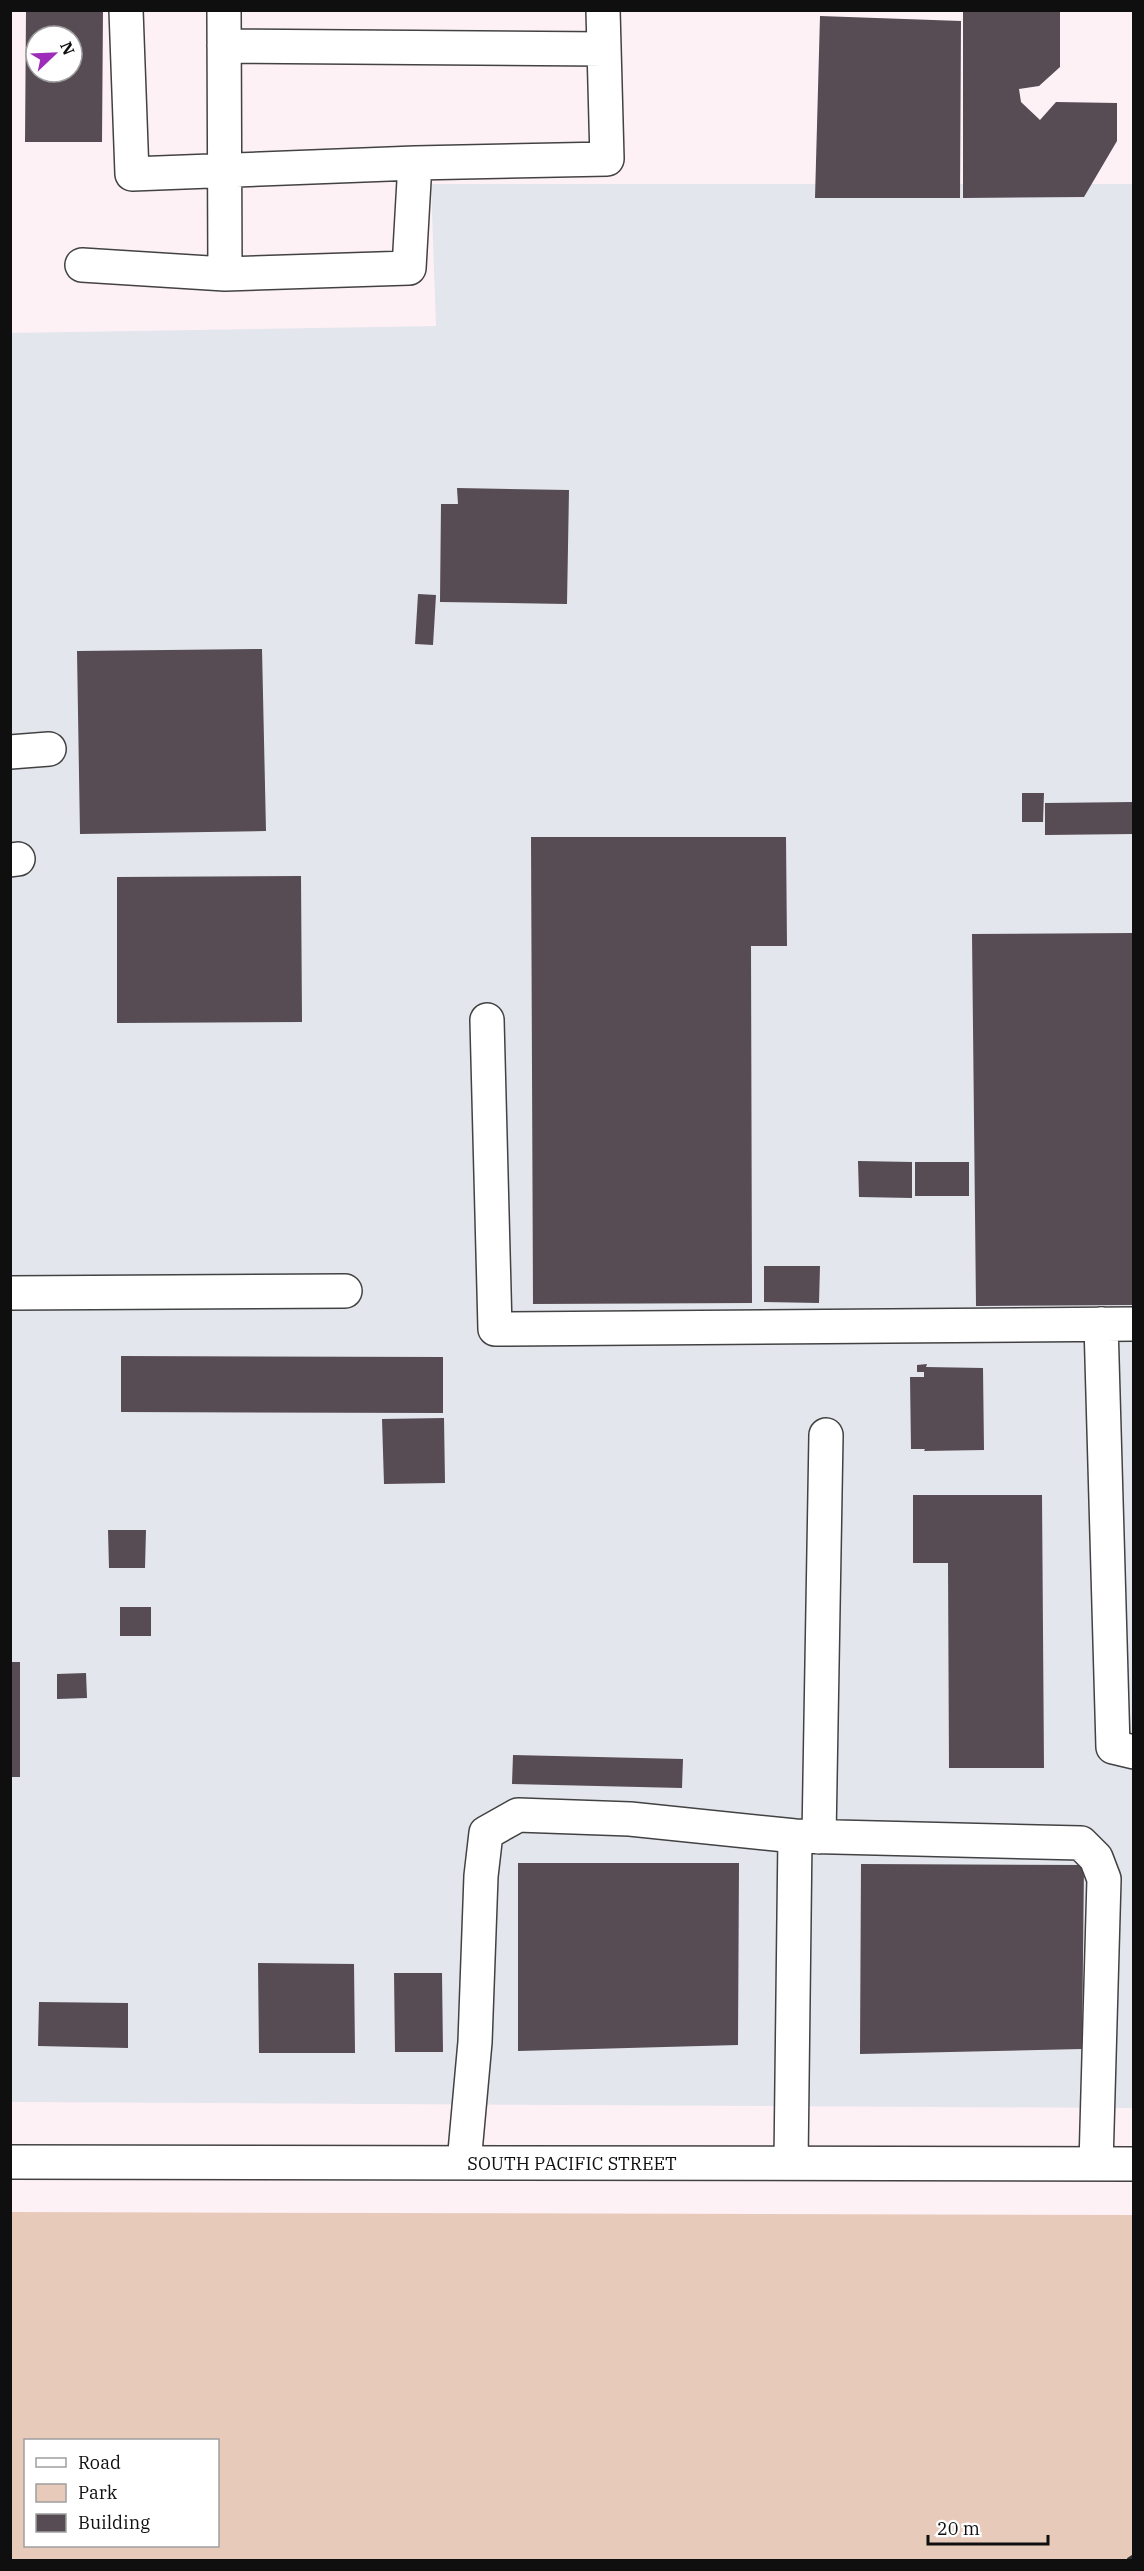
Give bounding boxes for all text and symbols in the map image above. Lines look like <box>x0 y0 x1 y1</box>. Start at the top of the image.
north arrow <box>24 24 84 84</box>
text: N <box>56 38 79 58</box>
street label: SOUTH PACIFIC STREET <box>467 2152 677 2175</box>
legend <box>24 2439 219 2547</box>
text: Road <box>78 2451 121 2474</box>
text: Park <box>78 2481 118 2504</box>
scale bar <box>928 2508 1048 2546</box>
text: Building <box>78 2511 150 2534</box>
text: 20 m <box>937 2517 980 2540</box>

